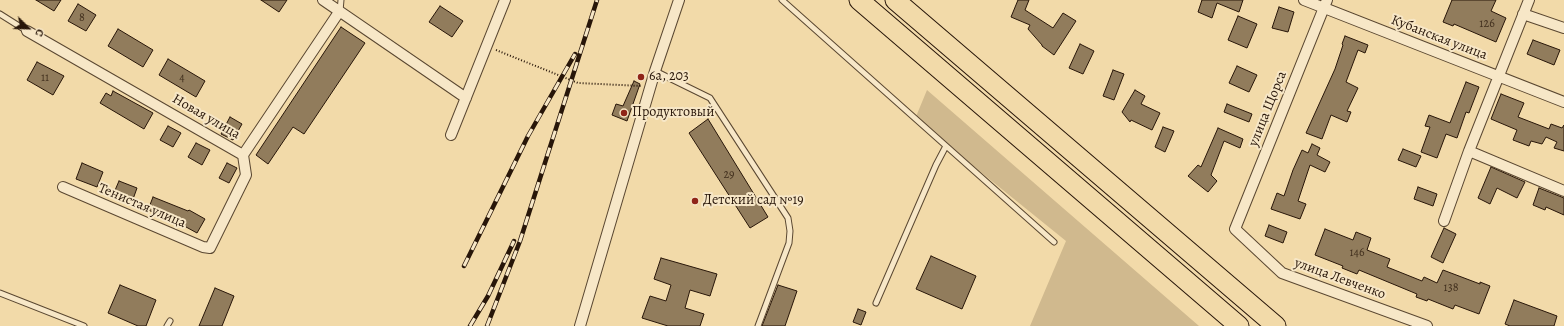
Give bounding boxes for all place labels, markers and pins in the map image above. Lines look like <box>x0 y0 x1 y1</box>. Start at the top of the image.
place label: 6a, 203 <box>649 69 689 85</box>
marker: 6a, 203 <box>636 72 646 82</box>
place label: Продуктовый <box>632 105 714 121</box>
marker: Продуктовый <box>619 108 629 118</box>
place label: Детский сад №19 <box>703 193 804 209</box>
marker: Детский сад №19 <box>690 196 700 206</box>

